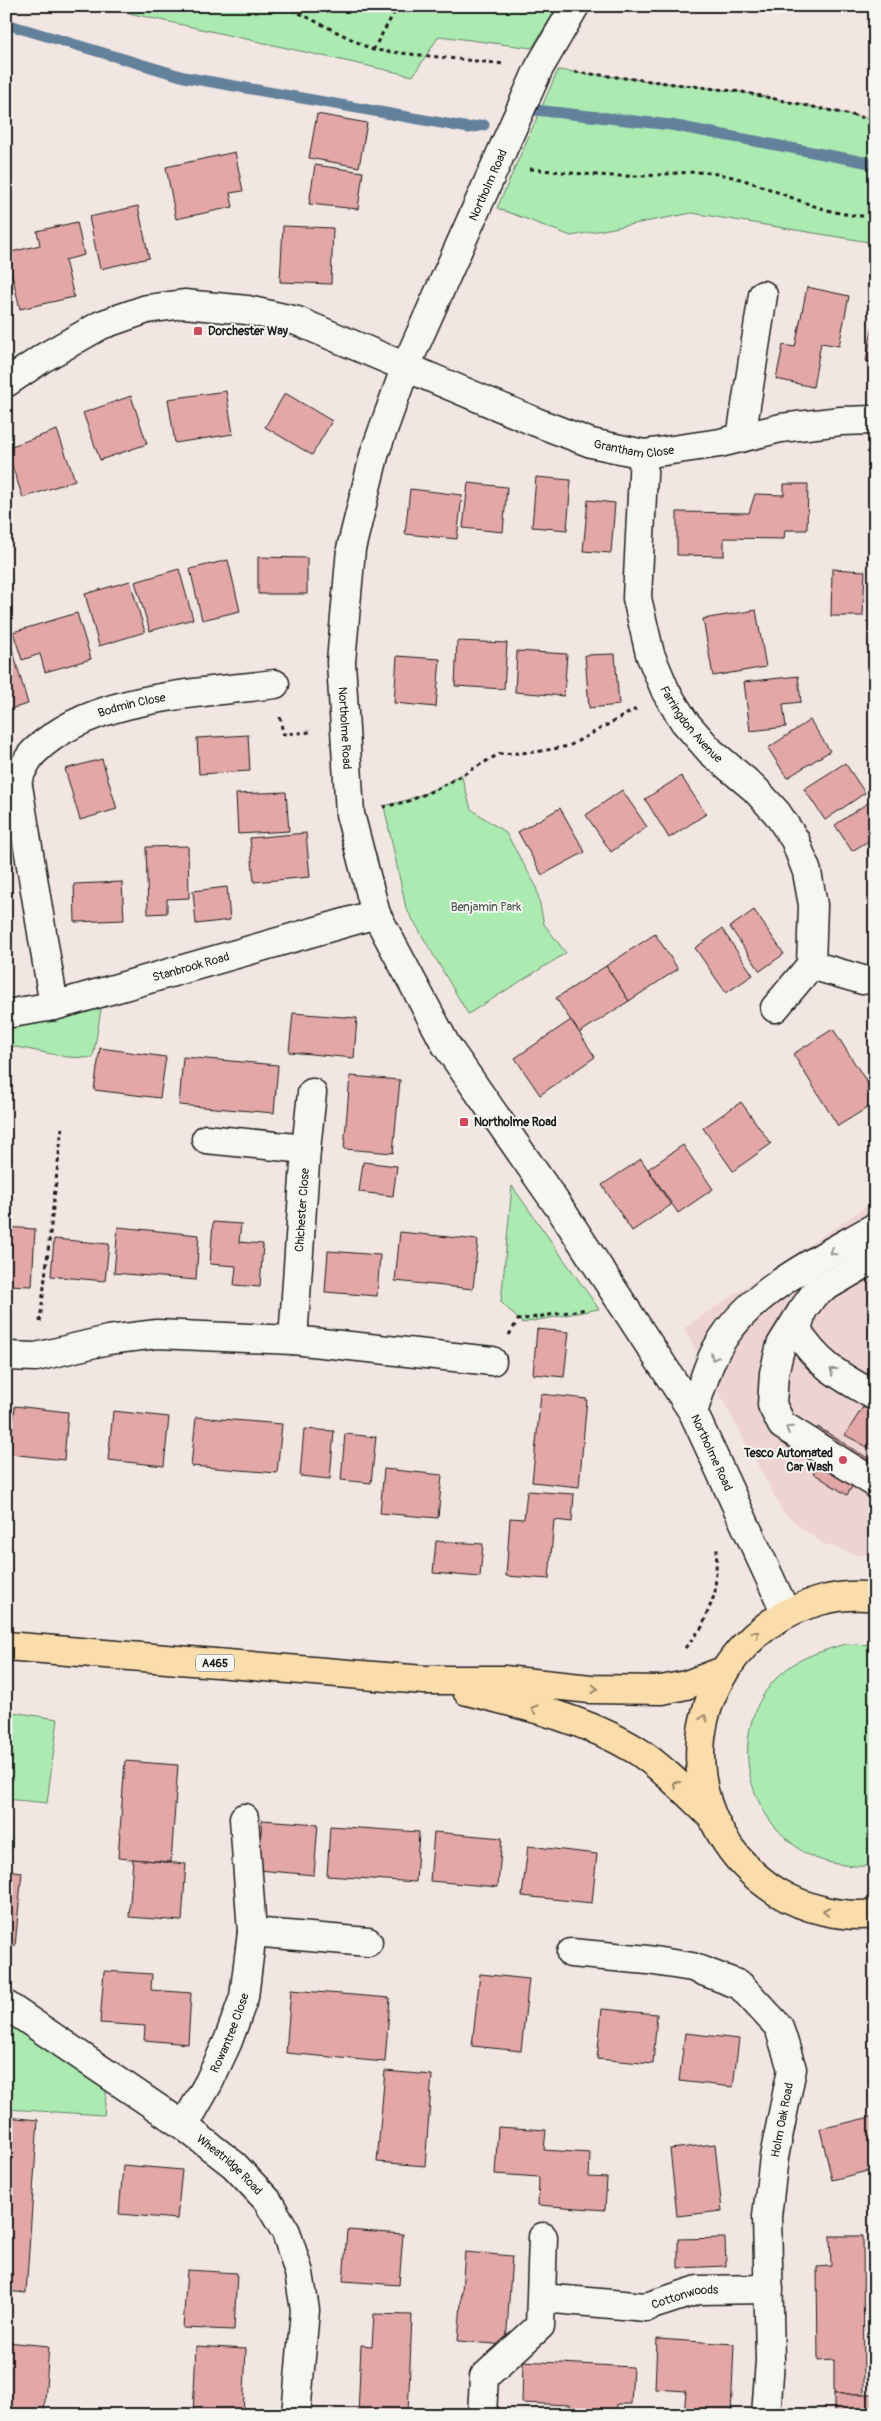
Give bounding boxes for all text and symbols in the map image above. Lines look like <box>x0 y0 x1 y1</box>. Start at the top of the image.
street label: Northolm Road <box>466 147 511 223</box>
place label: Dorchester Way <box>208 324 289 339</box>
marker: Dorchester Way <box>192 325 204 337</box>
street label: Grantham Close <box>592 437 675 462</box>
street label: Farringdon Avenue <box>656 684 725 766</box>
street label: Northolme Road <box>334 686 354 770</box>
street label: Bodmin Close <box>96 690 167 721</box>
park label: Benjamin Park <box>451 900 521 915</box>
street label: Stanbrook Road <box>151 949 231 985</box>
place label: Northolme Road <box>474 1115 557 1130</box>
marker: Northolme Road <box>458 1116 470 1128</box>
street label: Chichester Close <box>292 1168 313 1252</box>
one-way arrow <box>829 1246 838 1256</box>
one-way arrow <box>710 1352 720 1361</box>
one-way arrow <box>829 1368 839 1377</box>
street label: Northolme Road <box>687 1412 736 1494</box>
one-way arrow <box>786 1426 795 1436</box>
place label: Tesco Automated Car Wash <box>743 1446 833 1475</box>
marker: Tesco Automated Car Wash <box>837 1454 849 1466</box>
one-way arrow <box>750 1632 759 1640</box>
road number: A465 <box>196 1655 234 1672</box>
one-way arrow <box>591 1683 599 1694</box>
one-way arrow <box>530 1704 539 1714</box>
one-way arrow <box>699 1714 709 1722</box>
one-way arrow <box>672 1781 681 1790</box>
one-way arrow <box>822 1906 831 1917</box>
street label: Rowantree Close <box>207 1992 252 2075</box>
street label: Holm Oak Road <box>768 2081 797 2159</box>
street label: Wheatridge Road <box>193 2132 265 2198</box>
street label: Cottonwoods <box>650 2282 719 2313</box>

